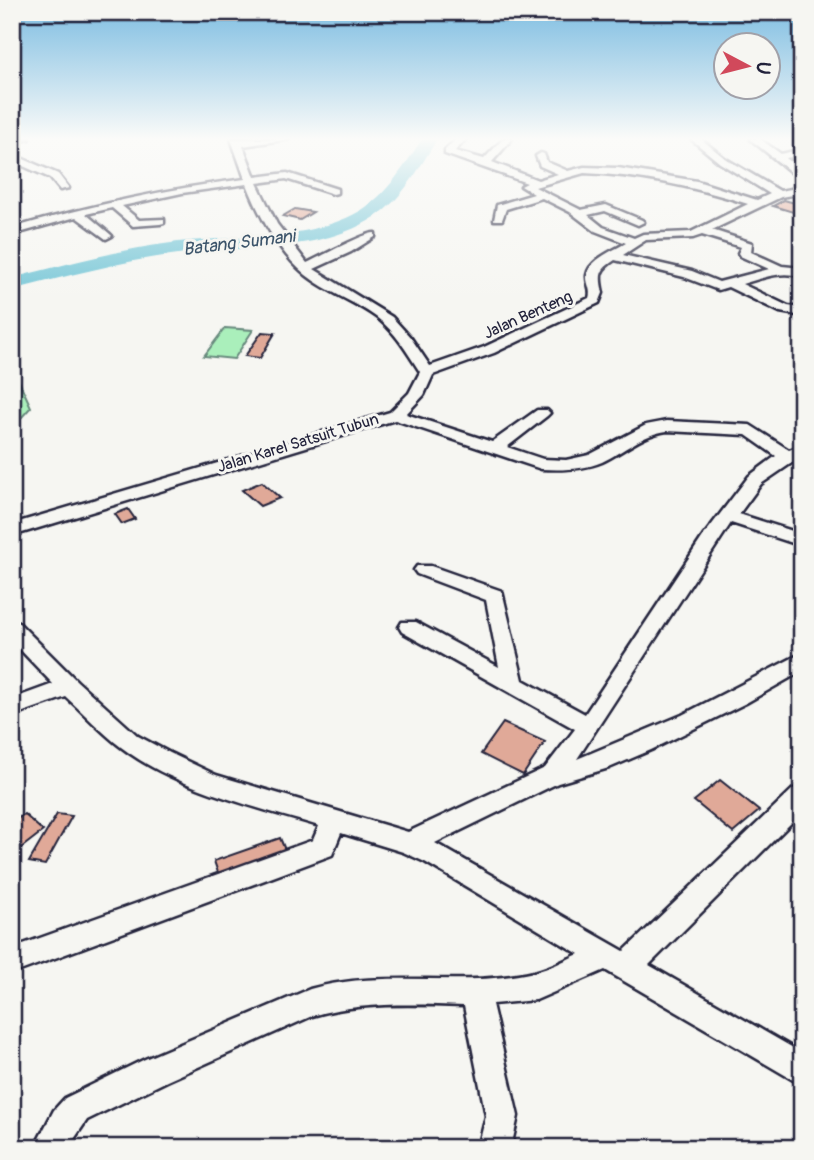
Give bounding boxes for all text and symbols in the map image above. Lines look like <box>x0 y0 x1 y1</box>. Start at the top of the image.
north arrow <box>712 32 782 102</box>
text: U <box>750 60 776 76</box>
water label: Batang Sumani <box>182 224 299 261</box>
street label: Jalan Benteng <box>481 287 575 343</box>
street label: Jalan Karel Satsuit Tubun <box>215 409 381 477</box>

